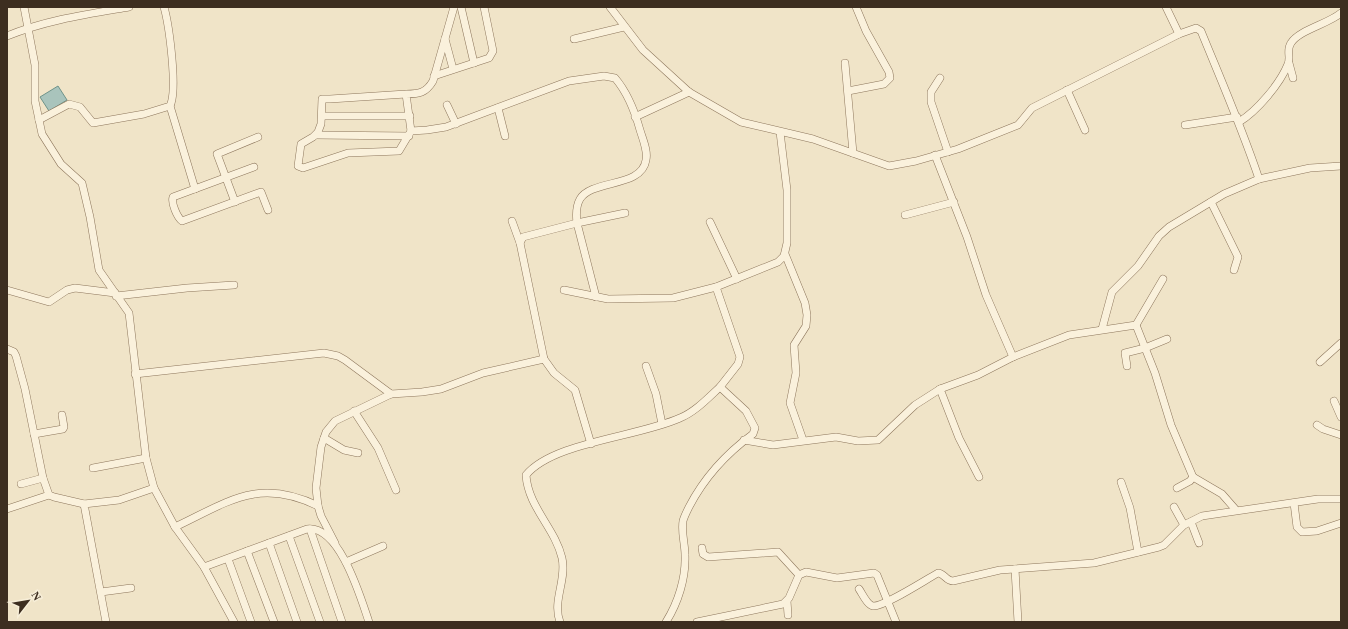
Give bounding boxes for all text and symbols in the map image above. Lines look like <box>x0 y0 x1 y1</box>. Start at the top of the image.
north arrow <box>8 581 48 621</box>
text: N <box>29 589 44 602</box>

